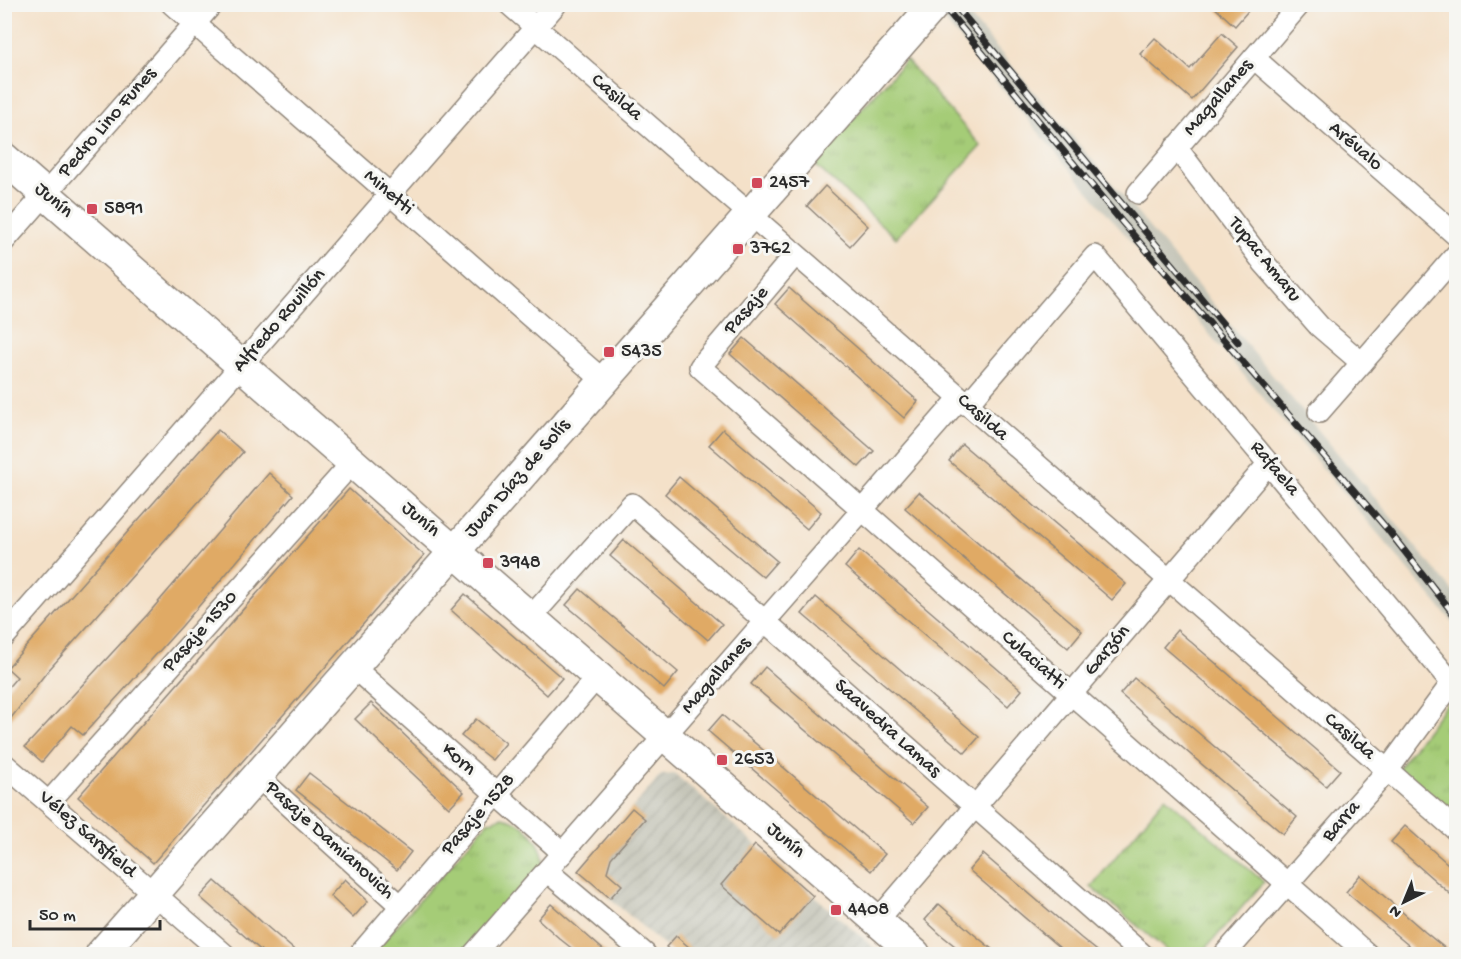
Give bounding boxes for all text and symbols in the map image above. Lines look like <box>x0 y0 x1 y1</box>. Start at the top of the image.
street label: Magallanes <box>1179 54 1259 141</box>
street label: Pedro Lino Funes <box>53 63 162 184</box>
street label: Casilda <box>585 69 647 127</box>
street label: Arévalo <box>1323 117 1387 177</box>
street label: Minetti <box>358 165 418 221</box>
place label: 2457 <box>769 172 810 195</box>
marker: 2457 <box>750 176 764 190</box>
street label: Junín <box>29 178 77 224</box>
place label: 5891 <box>104 198 144 221</box>
marker: 5891 <box>85 202 99 216</box>
street label: Tupac Amaru <box>1222 212 1306 308</box>
place label: 3762 <box>749 238 791 261</box>
marker: 3762 <box>731 242 745 256</box>
street label: Alfredo Rouillón <box>229 264 332 378</box>
street label: Pasaje <box>719 282 775 341</box>
place label: 5435 <box>621 341 662 364</box>
marker: 5435 <box>602 345 616 359</box>
street label: Casilda <box>951 389 1013 447</box>
street label: Juan Díaz de Solís <box>460 414 576 543</box>
street label: Rafaela <box>1244 437 1304 502</box>
street label: Junín <box>396 497 444 543</box>
place label: 3948 <box>499 552 541 575</box>
marker: 3948 <box>481 556 495 570</box>
street label: Pasaje 1530 <box>158 586 244 678</box>
street label: Garzón <box>1080 620 1136 681</box>
street label: Culaciatti <box>996 627 1070 695</box>
street label: Magallanes <box>677 632 757 719</box>
street label: Saavedra Lamas <box>829 675 946 784</box>
street label: Casilda <box>1318 708 1380 766</box>
street label: Korn <box>436 739 480 782</box>
place label: 2653 <box>734 749 775 772</box>
marker: 2653 <box>715 753 729 767</box>
street label: Pasaje 1528 <box>437 769 521 861</box>
street label: Pasaje Damianovich <box>259 776 399 905</box>
street label: Vélez Sarsfield <box>33 786 142 885</box>
street label: Barra <box>1317 796 1367 848</box>
street label: Junín <box>761 818 809 864</box>
north arrow <box>1374 872 1434 932</box>
scale bar <box>30 893 160 931</box>
place label: 4408 <box>848 899 889 922</box>
text: N <box>1385 900 1406 921</box>
marker: 4408 <box>829 903 843 917</box>
text: 50 m <box>39 906 76 927</box>

